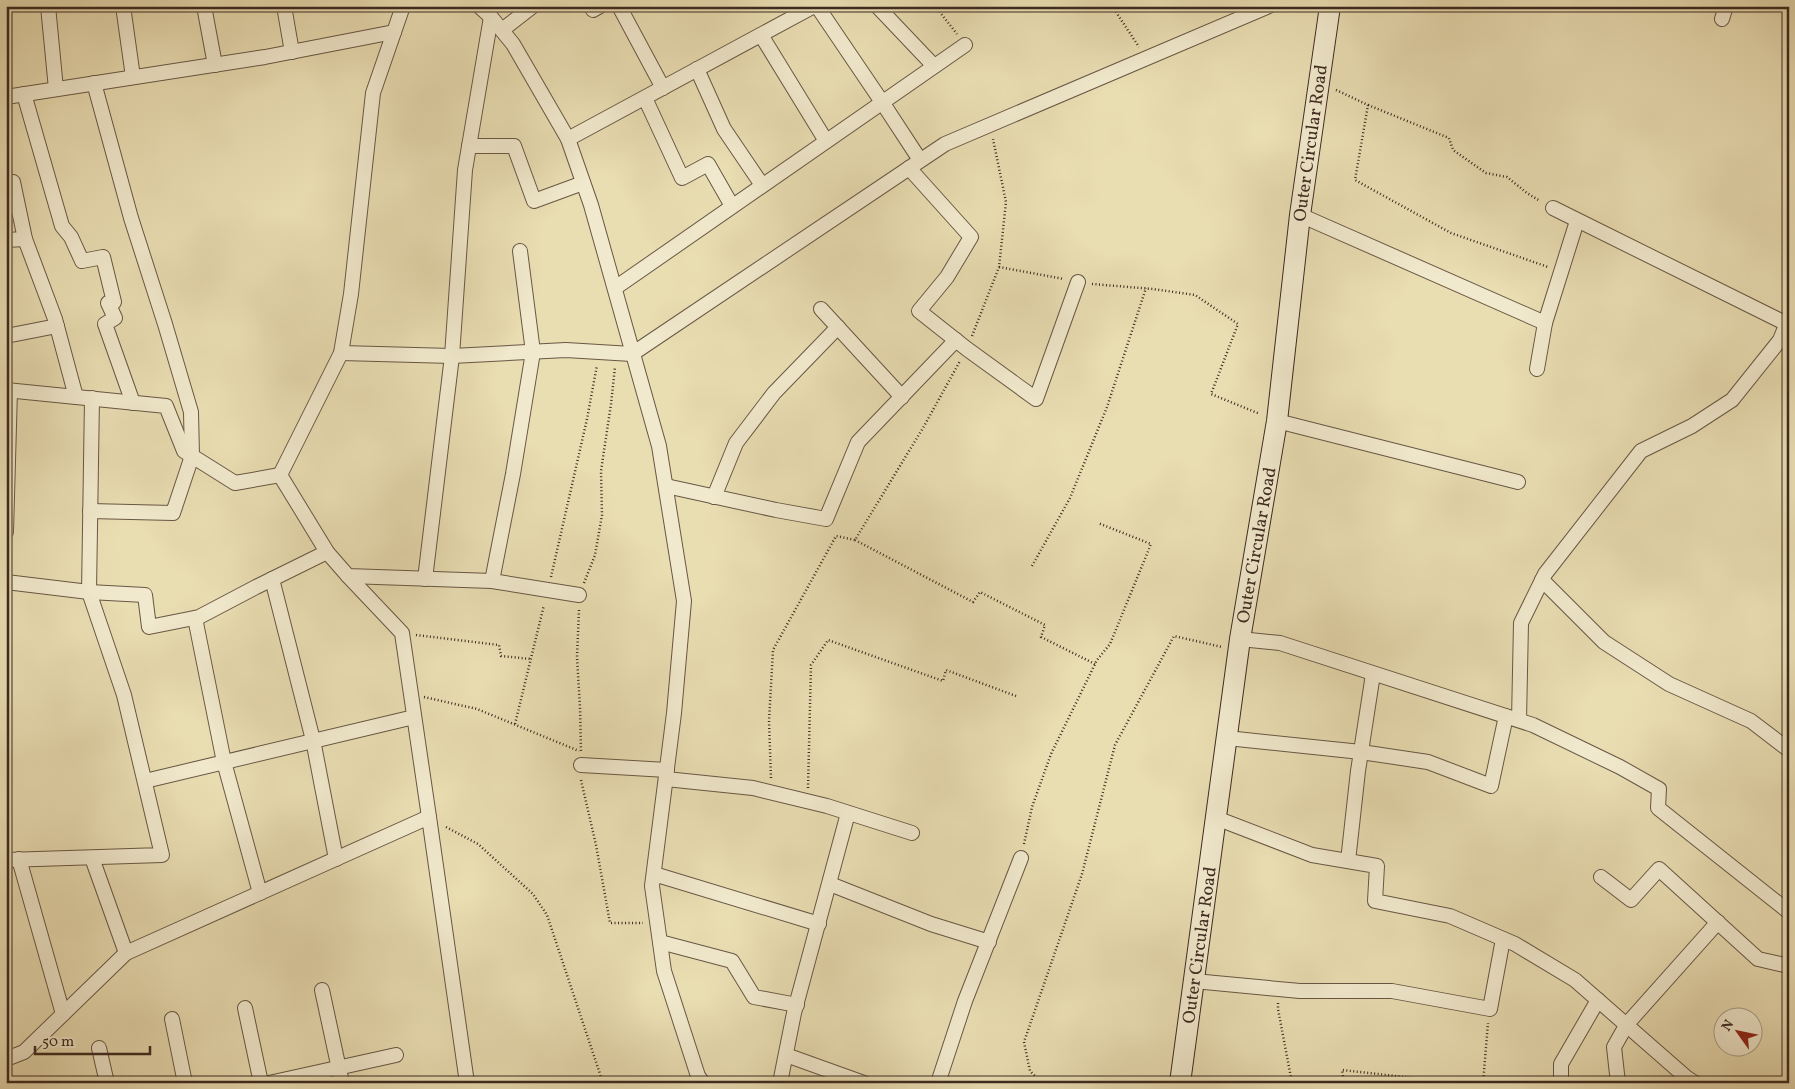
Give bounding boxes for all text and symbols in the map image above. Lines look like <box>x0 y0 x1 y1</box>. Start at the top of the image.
street label: Outer Circular Road <box>1288 63 1335 223</box>
street label: Outer Circular Road <box>1231 465 1284 625</box>
street label: Outer Circular Road <box>1177 865 1224 1025</box>
north arrow <box>1712 1006 1762 1056</box>
text: N <box>1718 1016 1739 1035</box>
scale bar <box>35 1024 150 1056</box>
text: 50 m <box>42 1032 74 1053</box>

